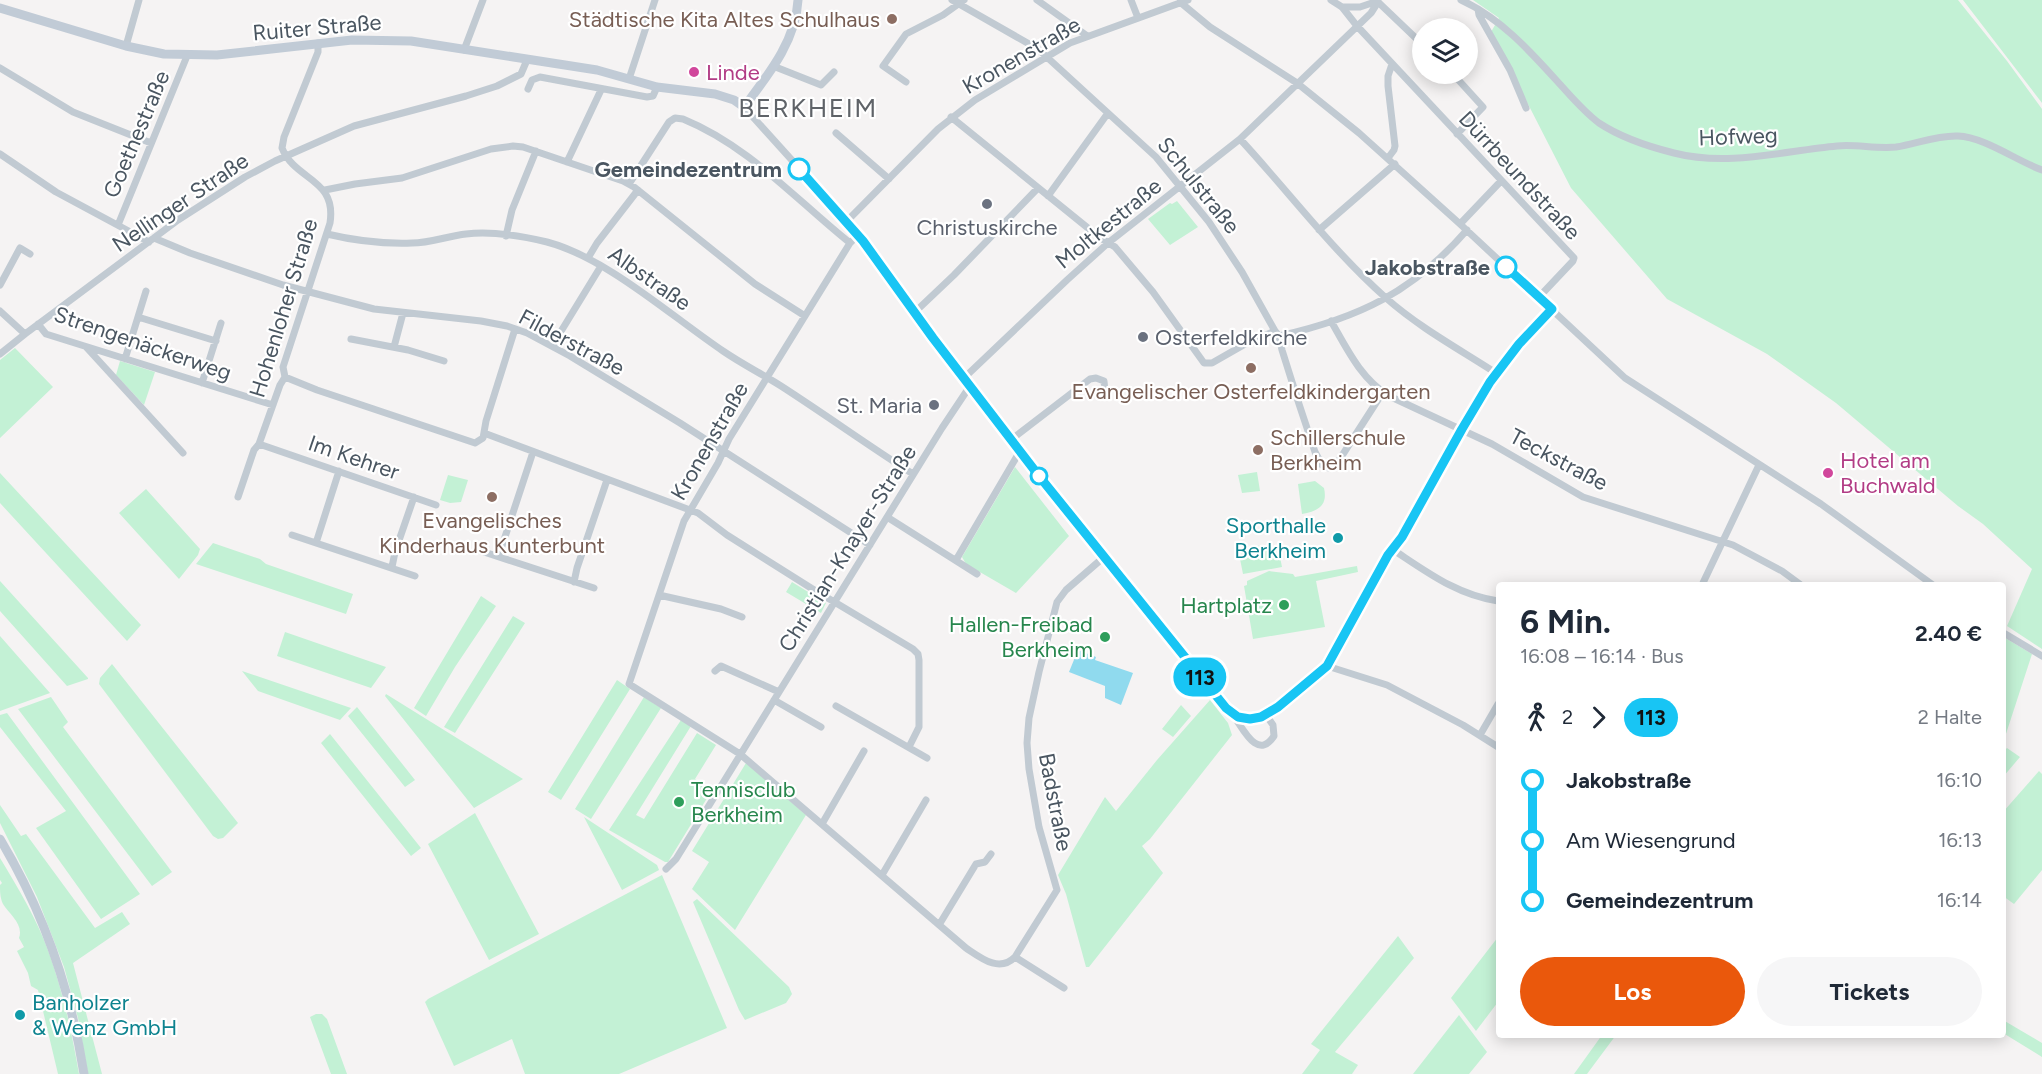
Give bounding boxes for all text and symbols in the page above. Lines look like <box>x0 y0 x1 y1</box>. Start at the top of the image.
place label: Städtische Kita Altes Schulhaus <box>569 6 880 33</box>
street label: Ruiter Straße <box>252 8 383 47</box>
street label: Kronenstraße <box>957 11 1085 100</box>
marker: Städtische Kita Altes Schulhaus <box>885 12 899 26</box>
map controls <box>1412 18 1478 84</box>
button: layers <box>1412 18 1478 84</box>
place label: Linde <box>706 59 760 86</box>
marker: Linde <box>687 65 701 79</box>
street label: Goethestraße <box>98 66 175 202</box>
district label: BERKHEIM <box>738 92 878 124</box>
street label: Dürrbeundstraße <box>1453 105 1586 245</box>
street label: Hofweg <box>1698 122 1778 151</box>
street label: Schulstraße <box>1151 132 1246 239</box>
street label: Nellinger Straße <box>107 147 254 258</box>
place label: Gemeindezentrum <box>595 156 782 183</box>
marker: Gemeindezentrum <box>788 158 810 180</box>
street label: Moltkestraße <box>1050 172 1167 274</box>
marker: Christuskirche <box>980 197 994 211</box>
place label: Christuskirche <box>916 214 1058 241</box>
street label: Hohenloher Straße <box>243 215 324 401</box>
street label: Albstraße <box>603 240 696 317</box>
place label: Jakobstraße <box>1365 254 1490 281</box>
marker: Jakobstraße <box>1495 256 1517 278</box>
street label: Strengenäckerweg <box>51 300 235 386</box>
street label: Filderstraße <box>514 303 629 382</box>
place label: Osterfeldkirche <box>1155 324 1307 351</box>
marker: Osterfeldkirche <box>1136 330 1150 344</box>
marker: Evangelischer Osterfeldkindergarten <box>1244 361 1258 375</box>
street label: Kronenstraße <box>665 377 754 505</box>
place label: Evangelischer Osterfeldkindergarten <box>1071 378 1431 405</box>
place label: St. Maria <box>837 392 922 419</box>
marker: St. Maria <box>927 398 941 412</box>
street label: Teckstraße <box>1505 422 1612 496</box>
place label: Schillerschule Berkheim <box>1270 424 1405 476</box>
street label: Im Kehrer <box>305 429 403 486</box>
street label: Christian-Knayer-Straße <box>773 440 922 657</box>
marker: Schillerschule Berkheim <box>1251 443 1265 457</box>
place label: Hotel am Buchwald <box>1840 447 1936 499</box>
marker: Hotel am Buchwald <box>1821 466 1835 480</box>
unlabelled marker <box>1030 467 1048 485</box>
marker: Evangelisches Kinderhaus Kunterbunt <box>485 490 499 504</box>
place label: Evangelisches Kinderhaus Kunterbunt <box>379 507 605 559</box>
place label: Sporthalle Berkheim <box>1226 512 1326 564</box>
marker: Sporthalle Berkheim <box>1331 531 1345 545</box>
place label: Hartplatz <box>1180 592 1272 619</box>
marker: Hartplatz <box>1277 598 1291 612</box>
text: 6 Min. <box>1520 602 1611 641</box>
place label: Hallen-Freibad Berkheim <box>949 611 1093 663</box>
text: 2.40 € <box>1915 620 1982 647</box>
marker: Hallen-Freibad Berkheim <box>1098 630 1112 644</box>
text: 16:08 – 16:14 · Bus <box>1520 644 1684 668</box>
line badge: 113 <box>1166 658 1234 696</box>
text: 113 <box>1185 665 1215 690</box>
icon: walk <box>1520 701 1553 734</box>
icon: forward <box>1582 701 1615 734</box>
text: 2 <box>1562 705 1573 729</box>
text: 113 <box>1636 705 1666 730</box>
text: 2 Halte <box>1918 705 1982 729</box>
street label: Badstraße <box>1033 751 1078 853</box>
text: Jakobstraße <box>1566 767 1691 794</box>
text: 16:10 <box>1936 768 1982 792</box>
place label: Tennisclub Berkheim <box>691 776 796 828</box>
marker: Tennisclub Berkheim <box>672 795 686 809</box>
text: Am Wiesengrund <box>1566 827 1736 854</box>
text: 16:13 <box>1938 828 1982 852</box>
text: Gemeindezentrum <box>1566 887 1754 914</box>
text: 16:14 <box>1937 888 1982 912</box>
button: Los <box>1520 957 1745 1026</box>
button: Tickets <box>1757 957 1982 1026</box>
place label: Banholzer & Wenz GmbH <box>32 989 177 1041</box>
marker: Banholzer & Wenz GmbH <box>13 1008 27 1022</box>

